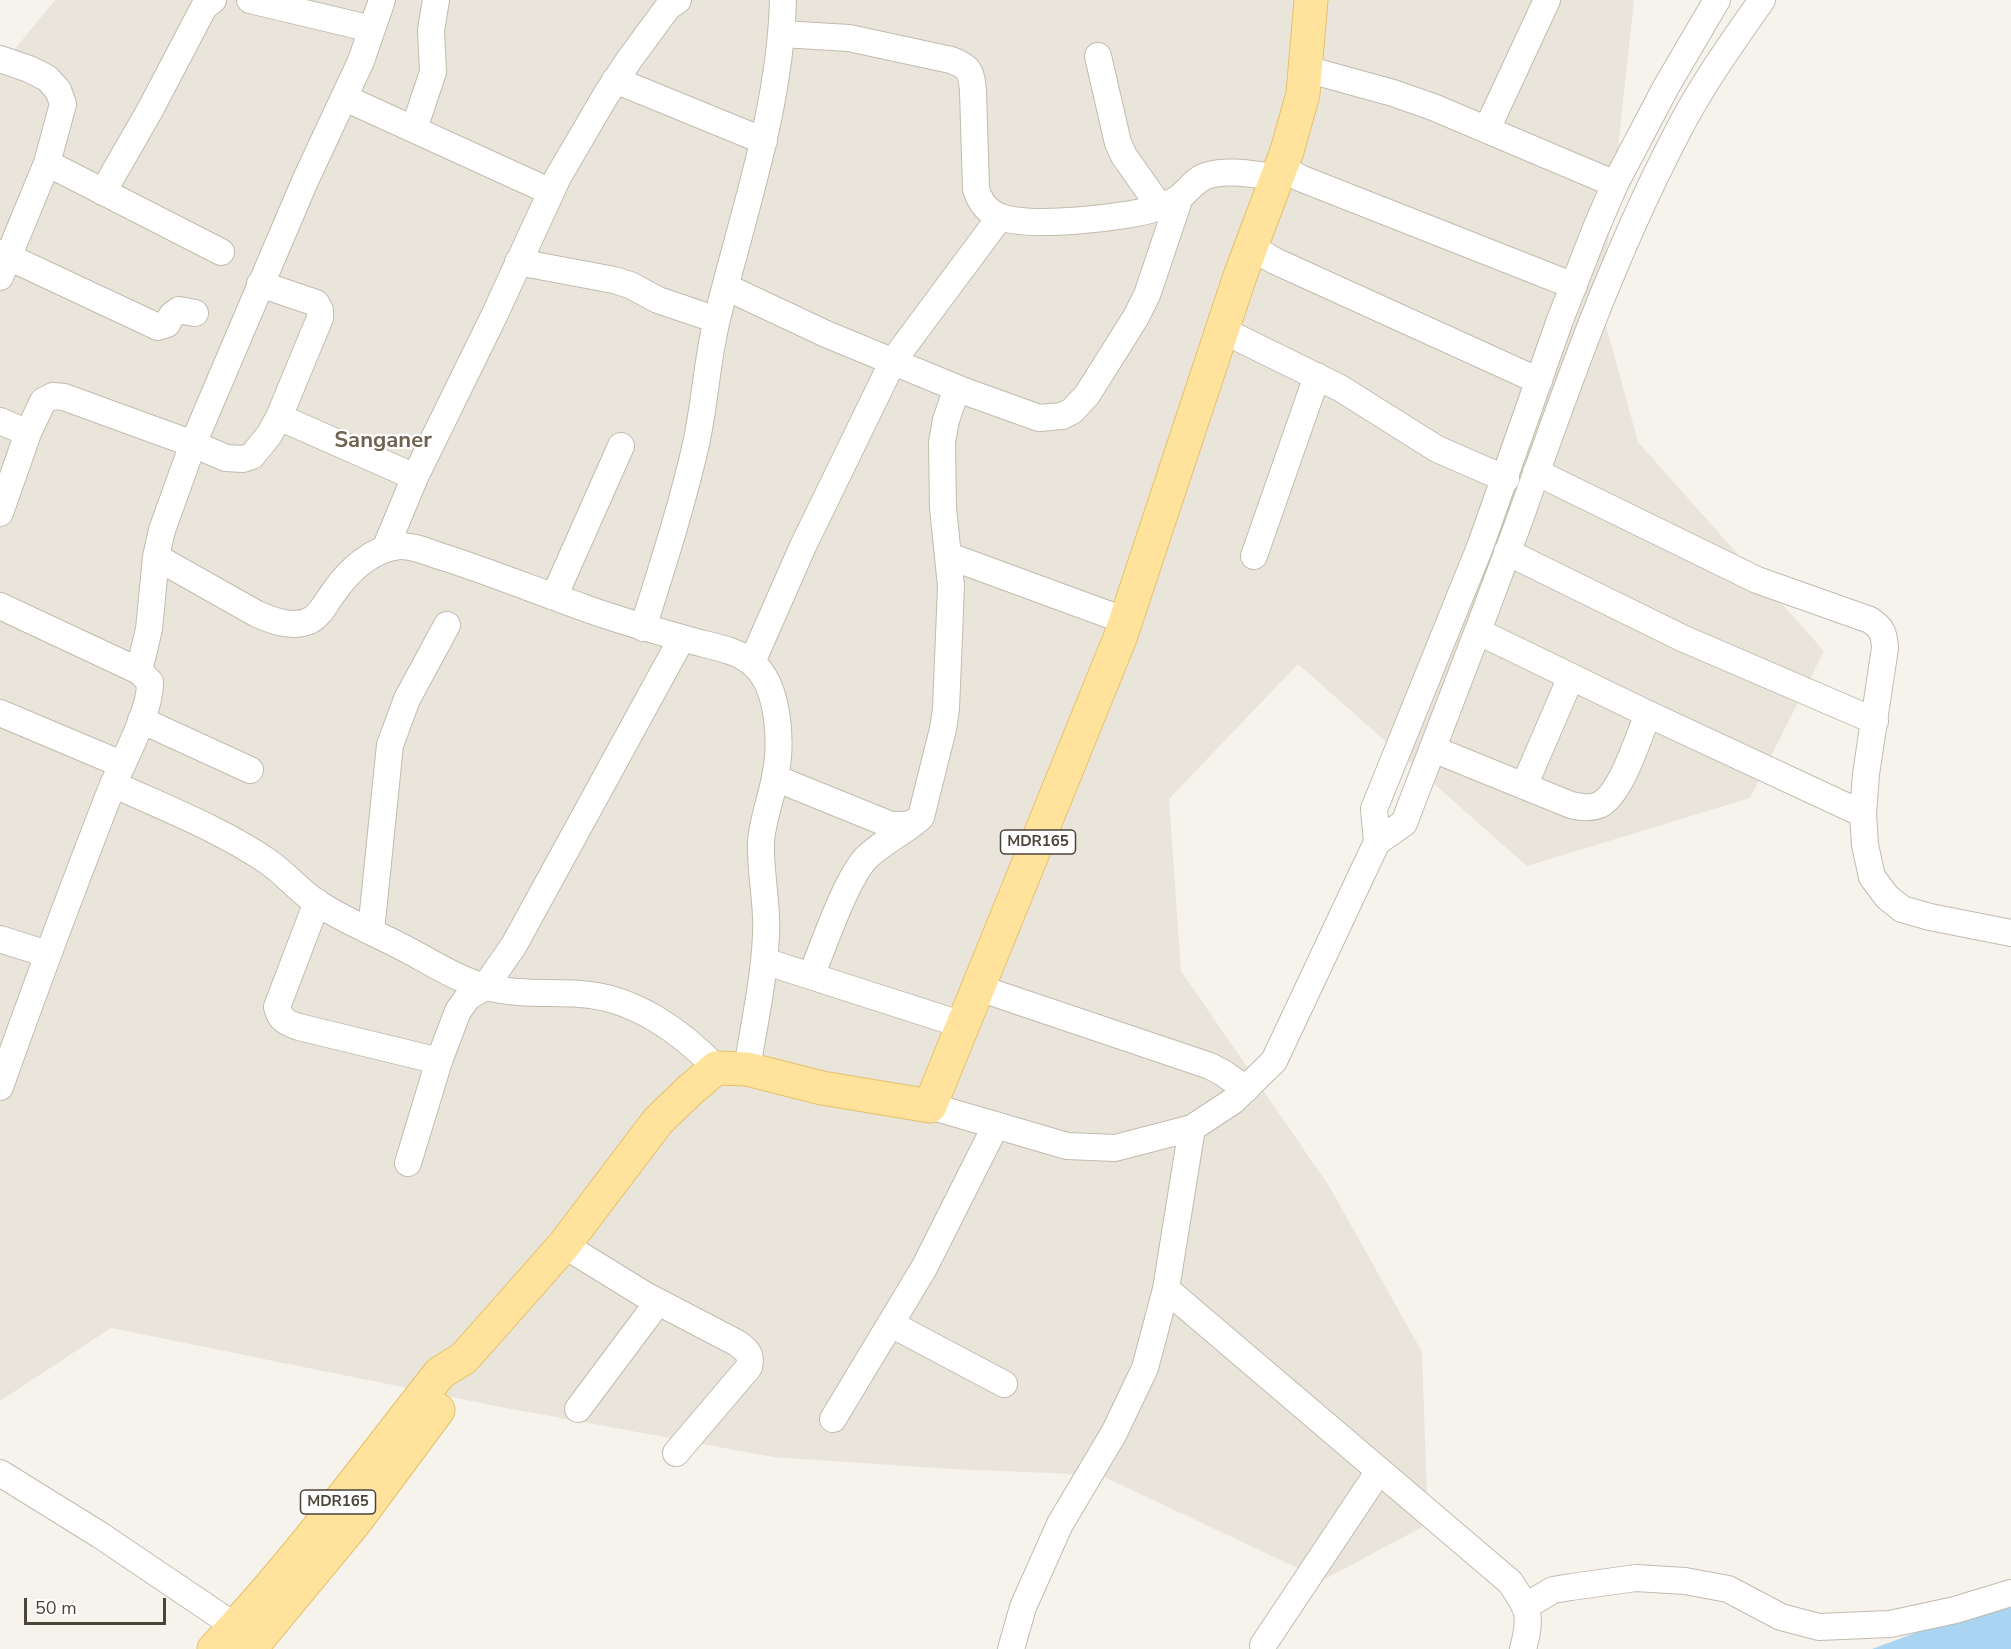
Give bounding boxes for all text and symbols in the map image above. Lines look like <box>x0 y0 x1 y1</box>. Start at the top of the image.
district label: Sanganer <box>334 429 432 455</box>
road number: MDR165 <box>1000 830 1076 854</box>
road number: MDR165 <box>300 1490 376 1514</box>
scale bar <box>27 1586 170 1624</box>
text: 50 m <box>35 1596 77 1620</box>

